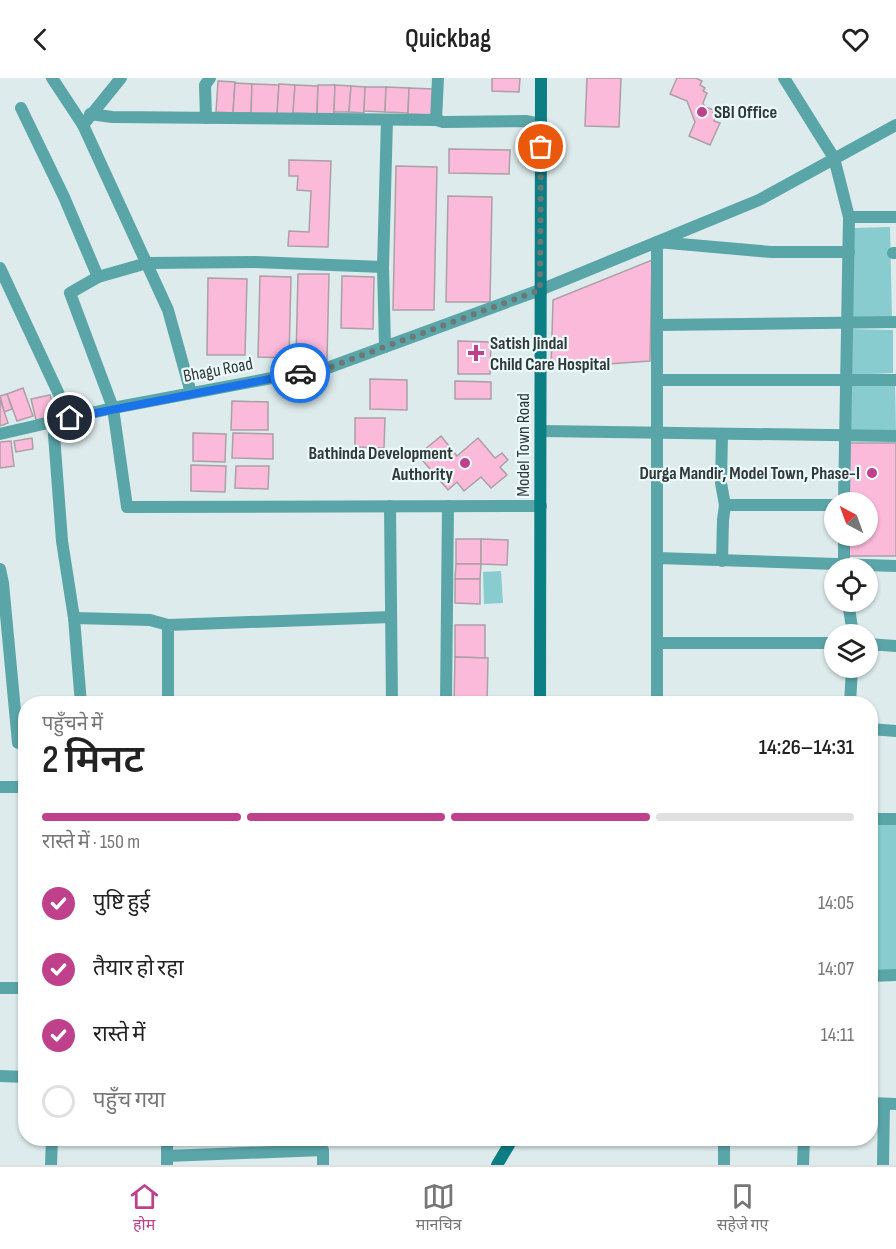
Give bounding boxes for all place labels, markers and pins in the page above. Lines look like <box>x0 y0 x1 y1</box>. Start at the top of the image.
place label: SBI Office <box>714 102 777 123</box>
marker: SBI Office <box>695 105 709 119</box>
pin <box>515 121 566 172</box>
place label: Satish Jindal Child Care Hospital <box>490 333 610 375</box>
marker: Satish Jindal Child Care Hospital <box>467 344 485 362</box>
pin <box>44 392 95 443</box>
place label: Bathinda Development Authority <box>308 443 454 485</box>
marker: Bathinda Development Authority <box>458 456 472 470</box>
place label: Durga Mandir, Model Town, Phase-I <box>639 463 860 484</box>
marker: Durga Mandir, Model Town, Phase-I <box>865 466 879 480</box>

